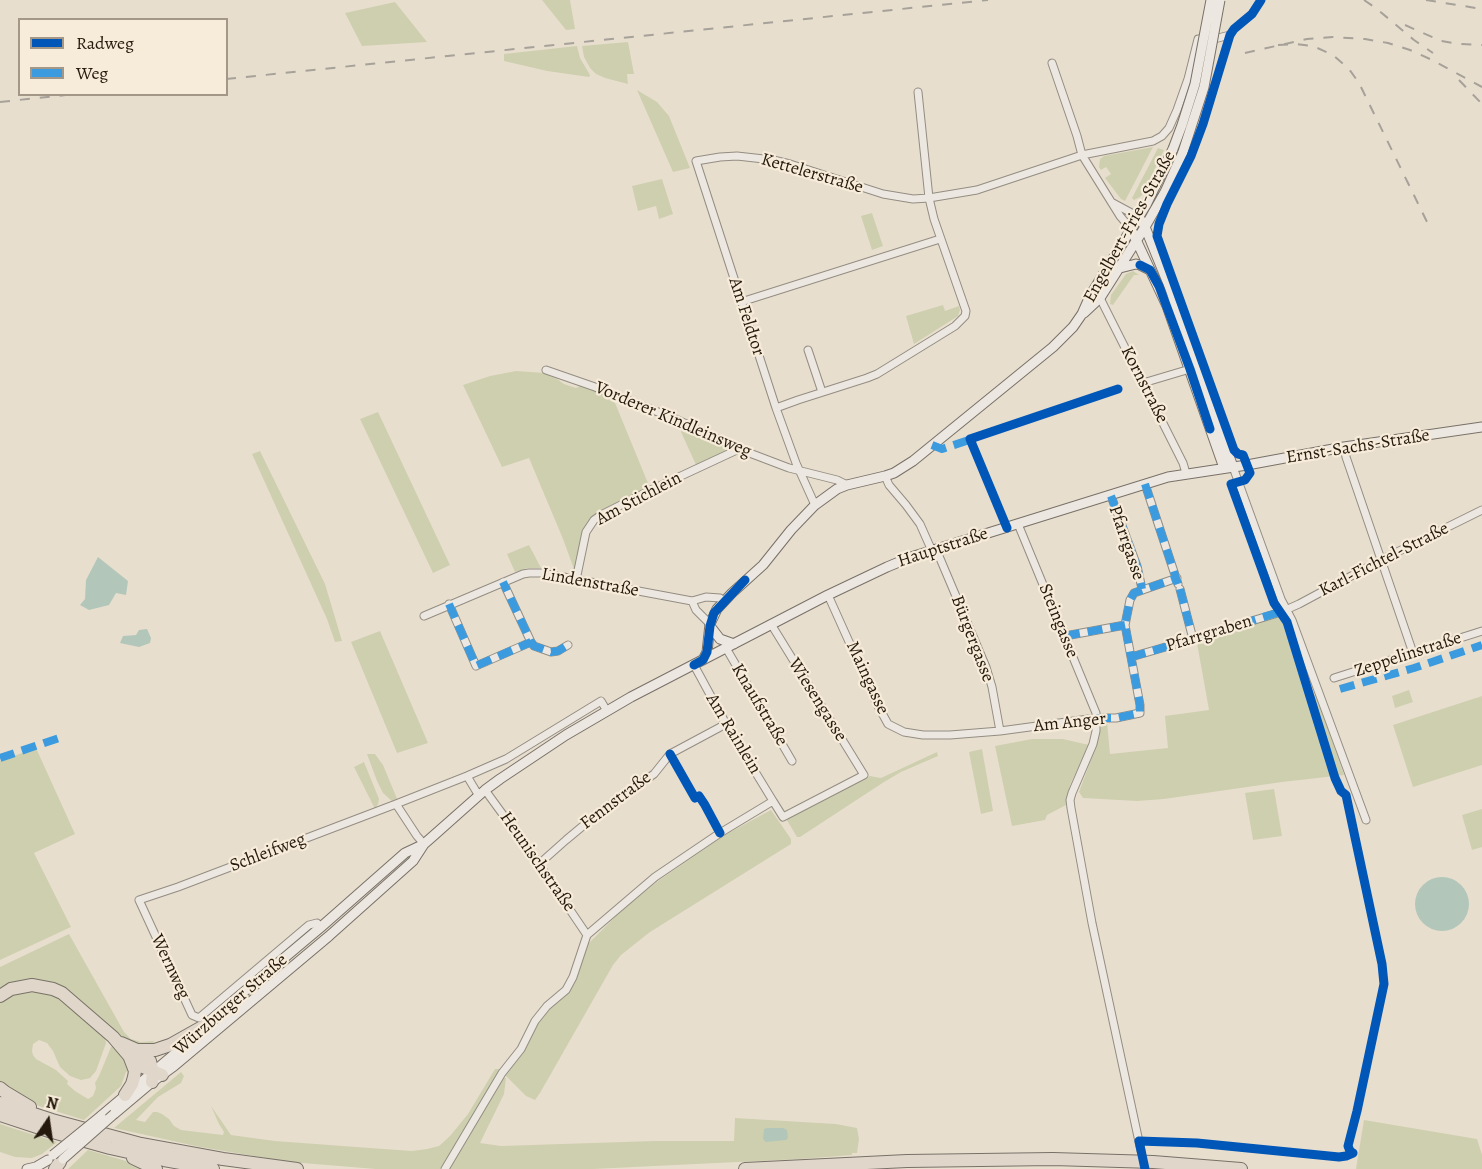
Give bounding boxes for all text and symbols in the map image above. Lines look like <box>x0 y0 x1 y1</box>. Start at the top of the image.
legend <box>18 18 228 96</box>
text: Radweg <box>76 31 134 55</box>
text: Weg <box>76 61 108 85</box>
street label: Engelbert-Fries-Straße <box>1079 147 1181 307</box>
street label: Kettelerstraße <box>759 149 865 199</box>
street label: Am Feldtor <box>723 275 769 359</box>
street label: Kornstraße <box>1115 343 1173 427</box>
street label: Vorderer Kindleinsweg <box>591 377 755 463</box>
street label: Ernst-Sachs-Straße <box>1285 425 1431 469</box>
street label: Am Stichlein <box>592 467 686 531</box>
street label: Pfarrgasse <box>1103 503 1149 583</box>
street label: Karl-Fichtel-Straße <box>1315 518 1453 602</box>
street label: Hauptstraße <box>895 523 991 573</box>
street label: Lindenstraße <box>540 564 640 602</box>
street label: Steingasse <box>1033 581 1083 661</box>
street label: Bürgergasse <box>946 593 998 685</box>
street label: Pfarrgraben <box>1163 611 1255 657</box>
street label: Zeppelinstraße <box>1352 628 1464 682</box>
street label: Maingasse <box>841 638 893 718</box>
street label: Wiesengasse <box>783 654 851 746</box>
street label: Knaufstraße <box>726 660 792 750</box>
street label: Am Rainlein <box>701 690 765 778</box>
street label: Am Anger <box>1033 708 1107 738</box>
street label: Fennstraße <box>576 767 656 835</box>
street label: Heunischstraße <box>494 808 580 916</box>
street label: Schleifweg <box>227 829 309 877</box>
street label: Wernweg <box>146 931 194 1003</box>
street label: Würzburger Straße <box>170 950 292 1060</box>
north arrow <box>18 1091 78 1151</box>
text: N <box>44 1091 60 1115</box>

